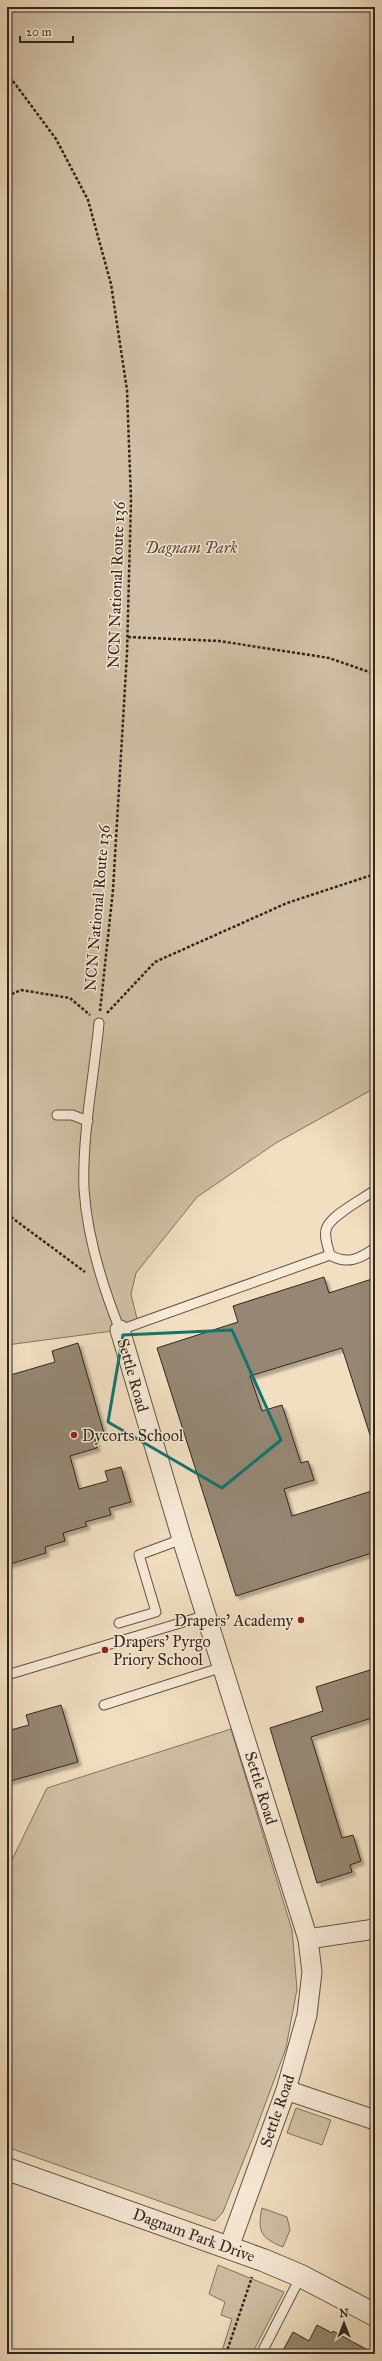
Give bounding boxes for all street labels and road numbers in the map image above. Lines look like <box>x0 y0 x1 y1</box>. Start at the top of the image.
street label: NCN National Route 136 <box>104 500 128 669</box>
street label: NCN National Route 136 <box>80 823 114 992</box>
street label: Settle Road <box>113 1336 153 1414</box>
street label: Settle Road <box>241 1749 281 1827</box>
street label: Settle Road <box>256 2072 298 2150</box>
street label: Dagnam Park Drive <box>130 2204 258 2267</box>

